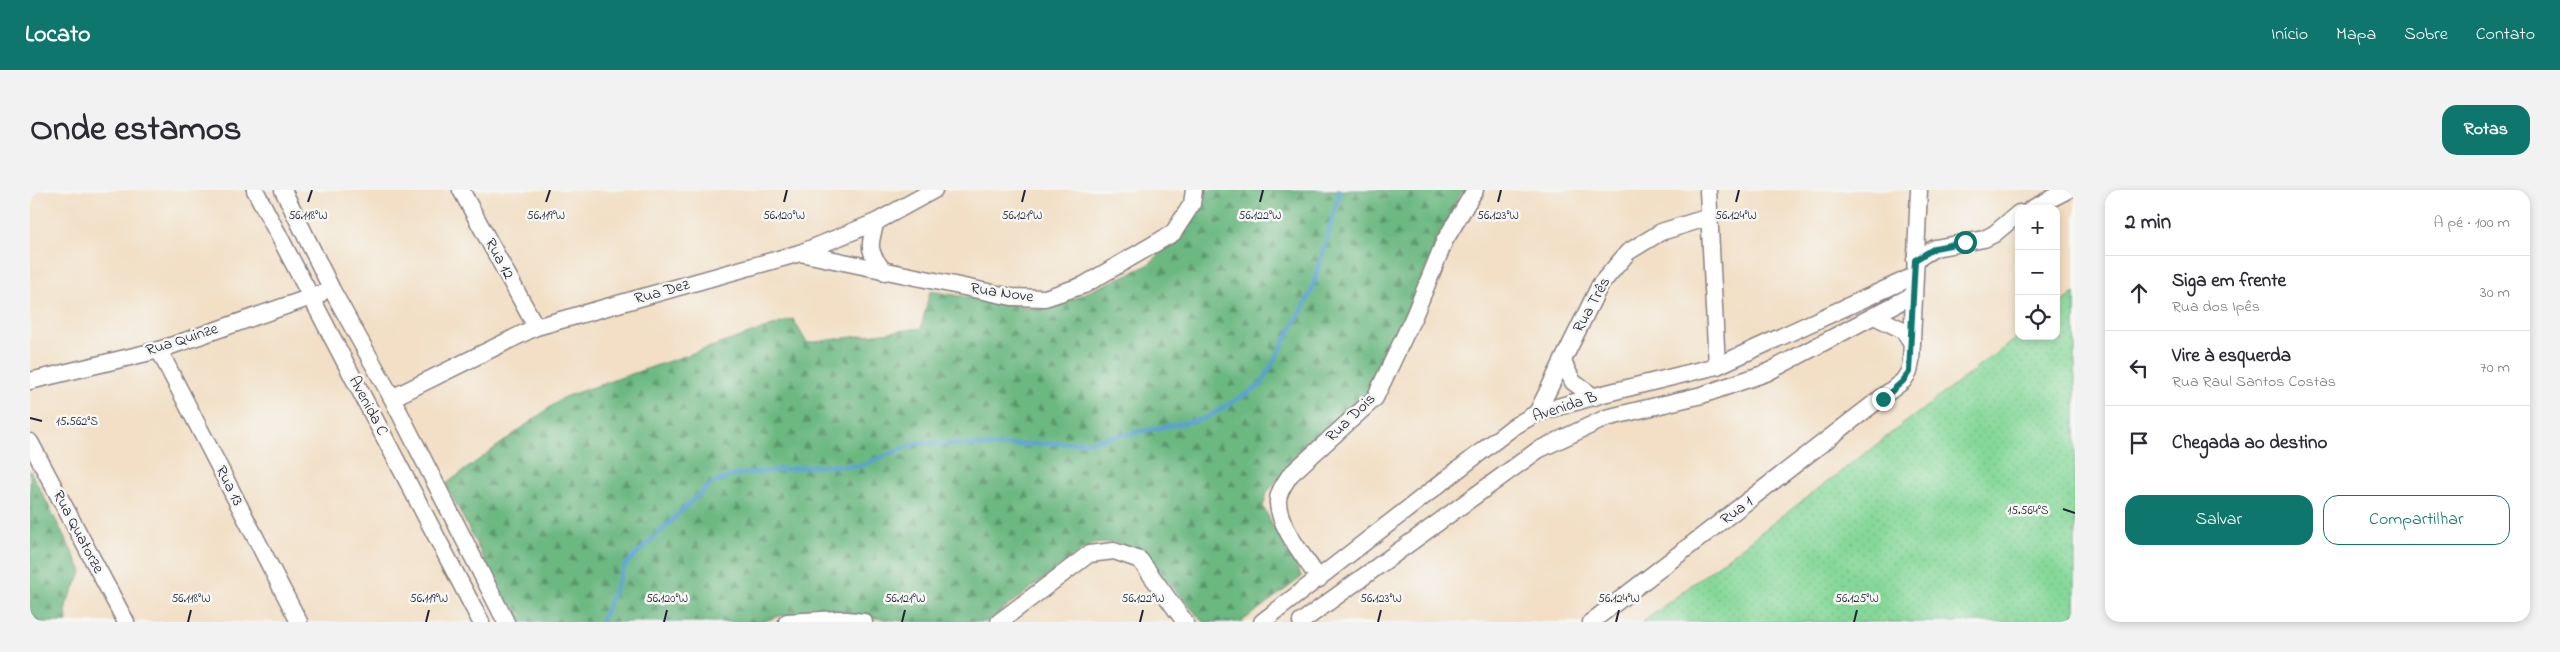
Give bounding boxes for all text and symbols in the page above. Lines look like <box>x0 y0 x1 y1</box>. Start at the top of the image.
text: Locato <box>25 18 91 53</box>
text: Início <box>2271 22 2308 48</box>
text: Mapa <box>2336 22 2376 48</box>
text: Sobre <box>2404 22 2448 48</box>
text: Contato <box>2476 22 2535 48</box>
text: Onde estamos <box>30 105 242 156</box>
button: Rotas <box>2442 105 2530 155</box>
map controls <box>2015 205 2060 340</box>
button: + <box>2015 205 2060 250</box>
text: 56.118°W <box>288 207 328 225</box>
text: 56.119°W <box>527 207 565 225</box>
text: 56.120°W <box>763 207 805 225</box>
text: 56.121°W <box>1002 207 1042 225</box>
text: 56.122°W <box>1239 207 1281 225</box>
text: 56.123°W <box>1477 207 1519 225</box>
text: 56.124°W <box>1715 207 1757 225</box>
text: 2 min <box>2125 208 2171 238</box>
text: A pé · 100 m <box>2434 211 2510 235</box>
route start <box>1954 231 1977 254</box>
street label: Rua 12 <box>478 234 520 284</box>
button: − <box>2015 250 2060 295</box>
text: Siga em frente <box>2172 268 2286 295</box>
street label: Rua Dez <box>632 273 693 311</box>
street label: Rua Três <box>1567 273 1617 337</box>
street label: Rua Nove <box>969 277 1036 309</box>
icon: ahead <box>2125 279 2153 307</box>
text: 30 m <box>2480 281 2510 305</box>
button: locate <box>2015 295 2060 340</box>
text: Rua dos Ipês <box>2172 295 2260 319</box>
street label: Rua Quinze <box>143 317 222 363</box>
text: Vire à esquerda <box>2172 343 2291 370</box>
icon: left <box>2125 354 2153 382</box>
text: 70 m <box>2480 356 2510 380</box>
text: Rua Raul Santos Costas <box>2172 370 2336 394</box>
street label: Avenida C <box>342 372 394 440</box>
street label: Avenida B <box>1529 385 1601 429</box>
street label: Rua Dois <box>1320 388 1382 448</box>
route end <box>1872 388 1895 411</box>
text: 15.562°S <box>56 413 98 431</box>
icon: arrive <box>2125 429 2153 457</box>
text: Chegada ao destino <box>2172 430 2327 457</box>
street label: Rua 13 <box>209 462 249 510</box>
street label: Rua Quatorze <box>46 486 110 579</box>
street label: Rua 1 <box>1716 491 1758 531</box>
button: Salvar <box>2125 495 2313 545</box>
button: Compartilhar <box>2323 495 2510 545</box>
text: 15.564°S <box>2007 502 2049 520</box>
text: 56.118°W <box>171 590 211 608</box>
text: 56.119°W <box>410 590 448 608</box>
text: 56.120°W <box>646 590 688 608</box>
text: 56.121°W <box>885 590 925 608</box>
text: 56.122°W <box>1122 590 1164 608</box>
text: 56.123°W <box>1360 590 1402 608</box>
text: 56.124°W <box>1598 590 1640 608</box>
text: 56.125°W <box>1835 590 1879 608</box>

